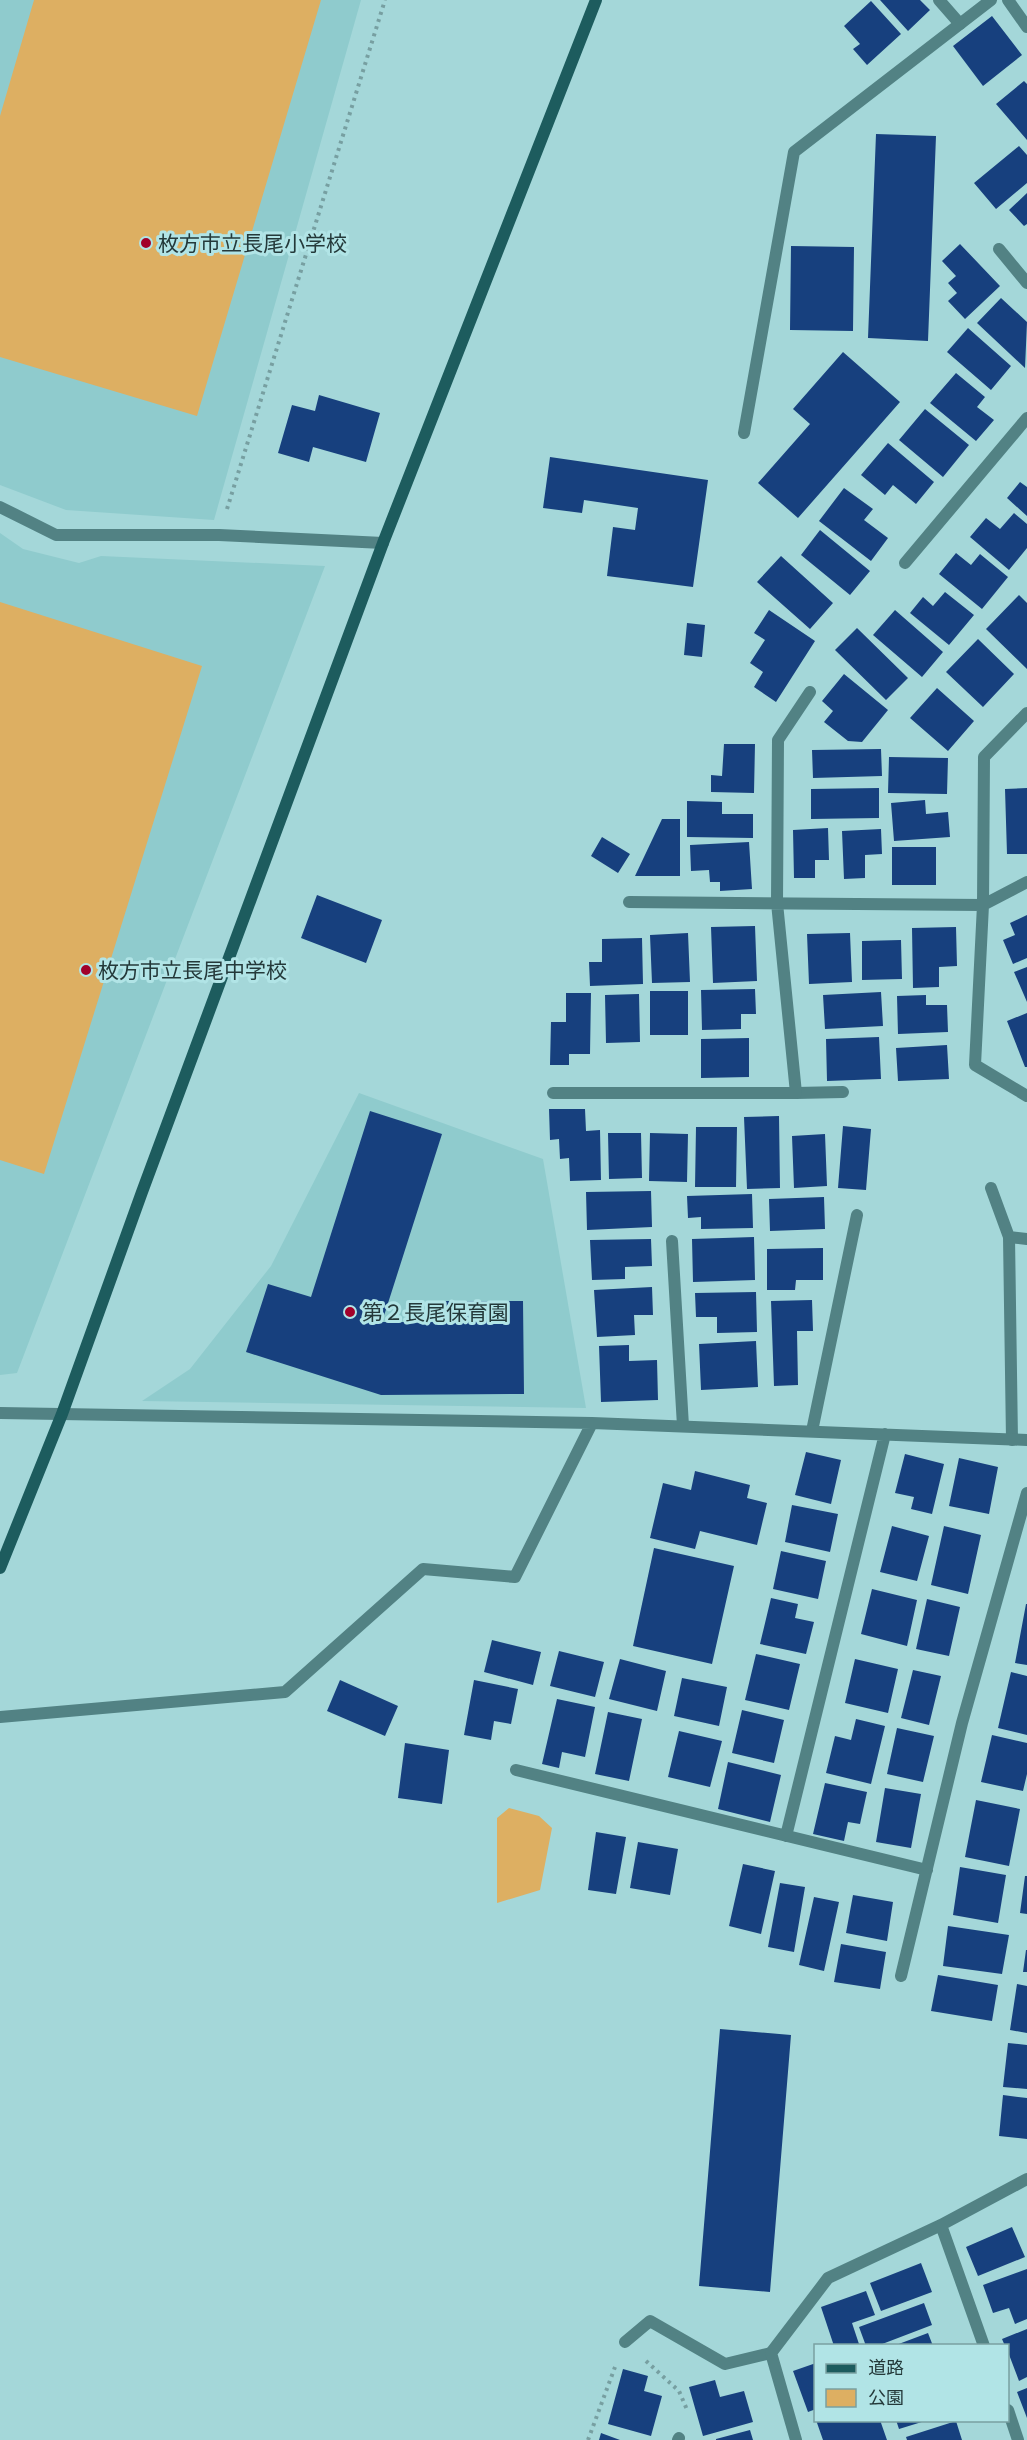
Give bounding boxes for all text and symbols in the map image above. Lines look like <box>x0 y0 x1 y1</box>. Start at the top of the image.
place label: 枚方市立長尾小学校 <box>158 229 347 258</box>
marker: 枚方市立長尾小学校 <box>139 236 153 250</box>
place label: 枚方市立長尾中学校 <box>98 956 287 985</box>
marker: 枚方市立長尾中学校 <box>79 963 93 977</box>
place label: 第２長尾保育園 <box>362 1298 509 1327</box>
marker: 第２長尾保育園 <box>343 1305 357 1319</box>
legend <box>814 2344 1009 2422</box>
text: 道路 <box>868 2355 904 2380</box>
text: 公園 <box>868 2385 904 2410</box>

